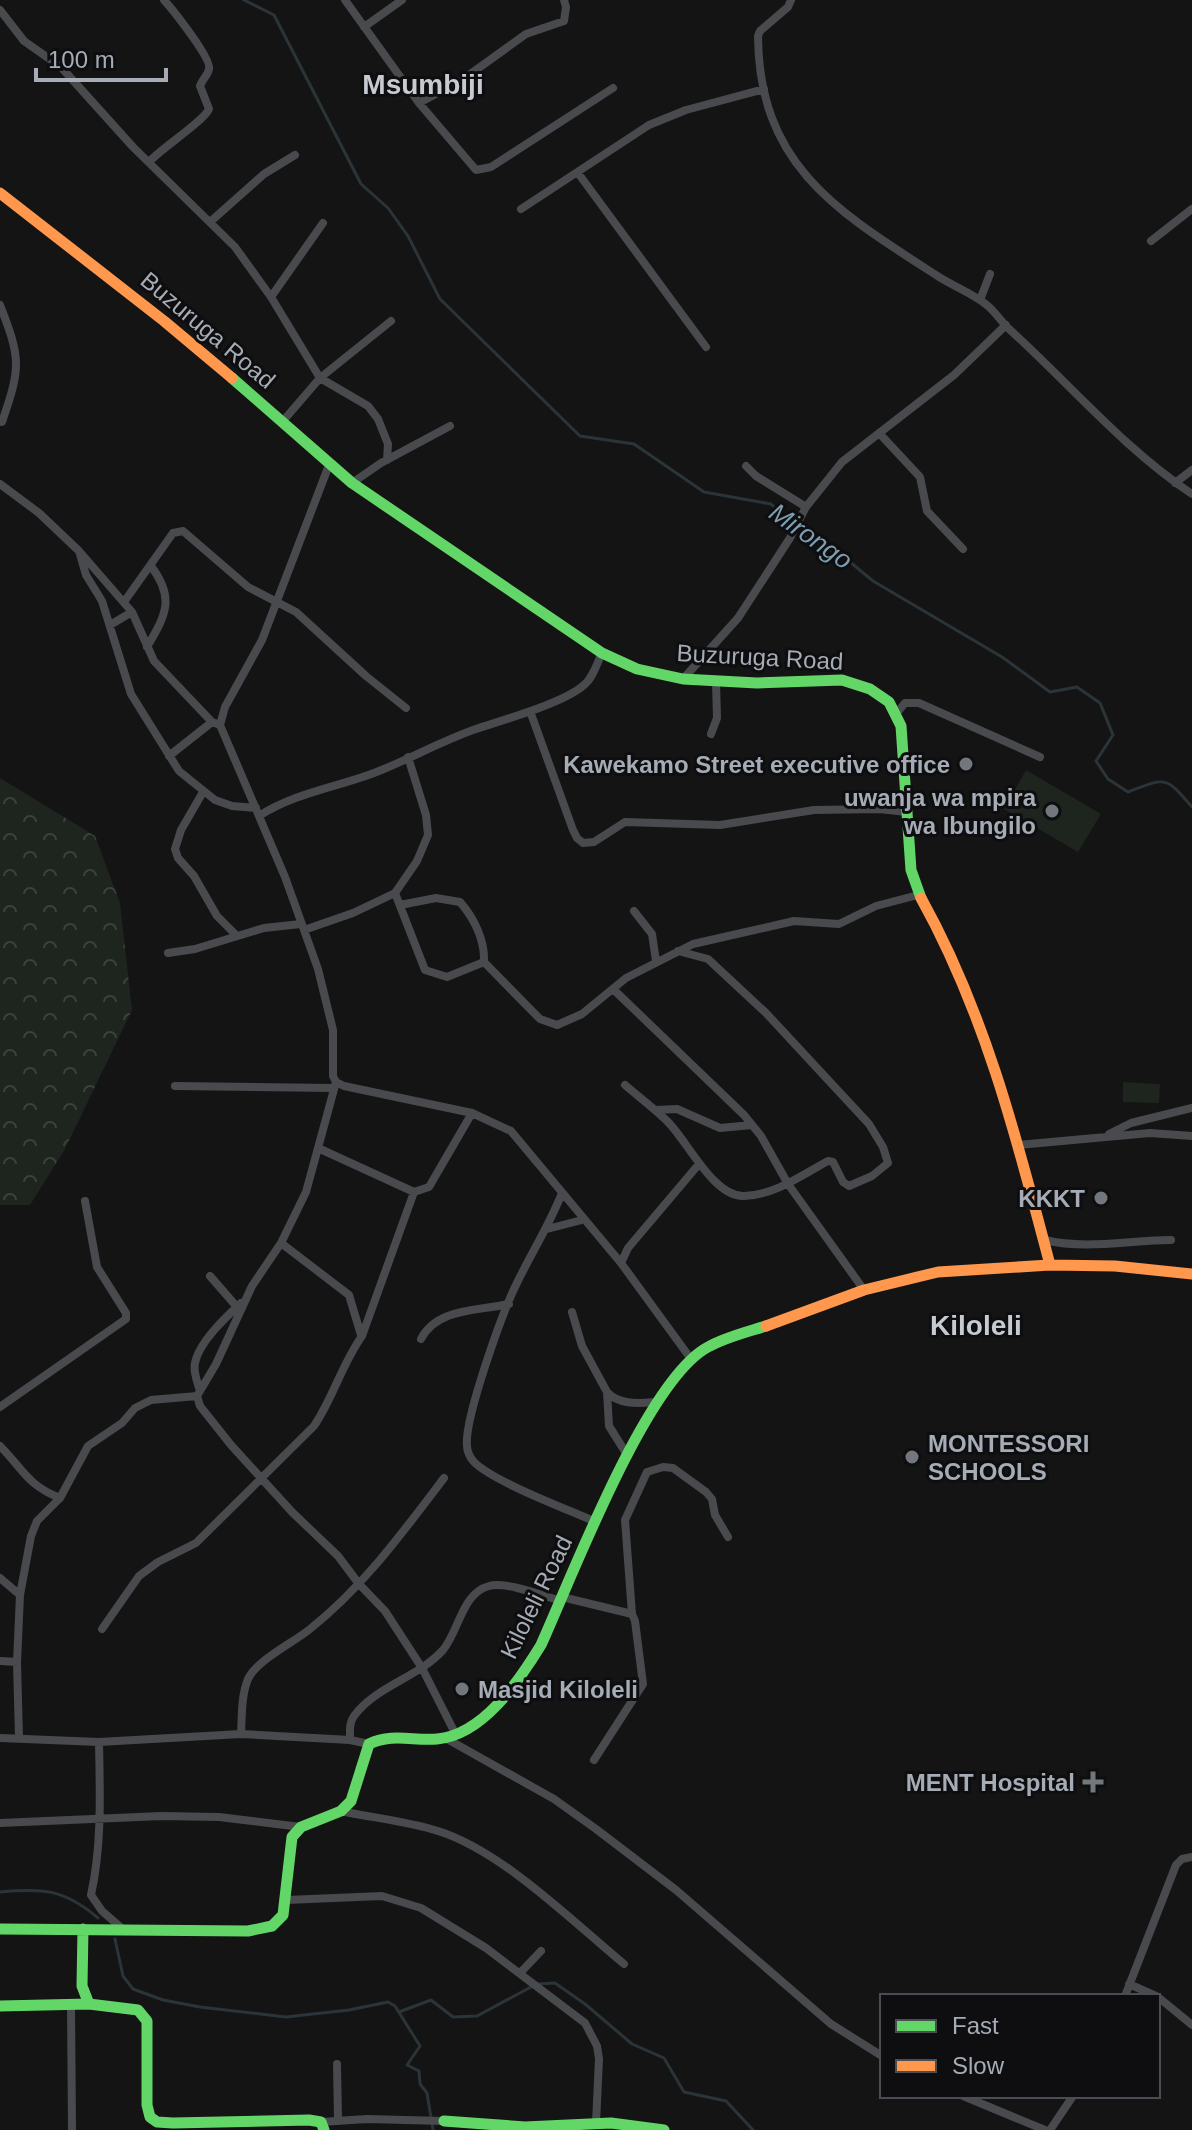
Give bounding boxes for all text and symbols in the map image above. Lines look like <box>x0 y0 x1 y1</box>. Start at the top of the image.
scale bar <box>36 32 166 82</box>
text: 100 m <box>48 46 115 73</box>
district label: Msumbiji <box>362 69 484 100</box>
street label: Buzuruga Road <box>135 266 281 394</box>
water label: Mirongo <box>764 497 858 575</box>
street label: Buzuruga Road <box>676 639 844 675</box>
place label: Kawekamo Street executive office <box>563 751 950 778</box>
marker: Kawekamo Street executive office <box>957 755 975 773</box>
place label: uwanja wa mpira wa Ibungilo <box>844 784 1037 839</box>
marker: uwanja wa mpira wa Ibungilo <box>1043 802 1061 820</box>
place label: KKKT <box>1018 1185 1085 1212</box>
marker: KKKT <box>1092 1189 1110 1207</box>
district label: Kiloleli <box>930 1310 1022 1341</box>
place label: MONTESSORI SCHOOLS <box>928 1430 1089 1485</box>
marker: MONTESSORI SCHOOLS <box>903 1448 921 1466</box>
street label: Kiloleli Road <box>495 1531 577 1663</box>
place label: Masjid Kiloleli <box>478 1676 638 1703</box>
marker: Masjid Kiloleli <box>453 1680 471 1698</box>
place label: MENT Hospital <box>906 1769 1075 1796</box>
marker: MENT Hospital <box>1082 1771 1104 1793</box>
legend <box>880 1994 1160 2098</box>
text: Fast <box>952 2012 999 2039</box>
text: Slow <box>952 2052 1005 2079</box>

